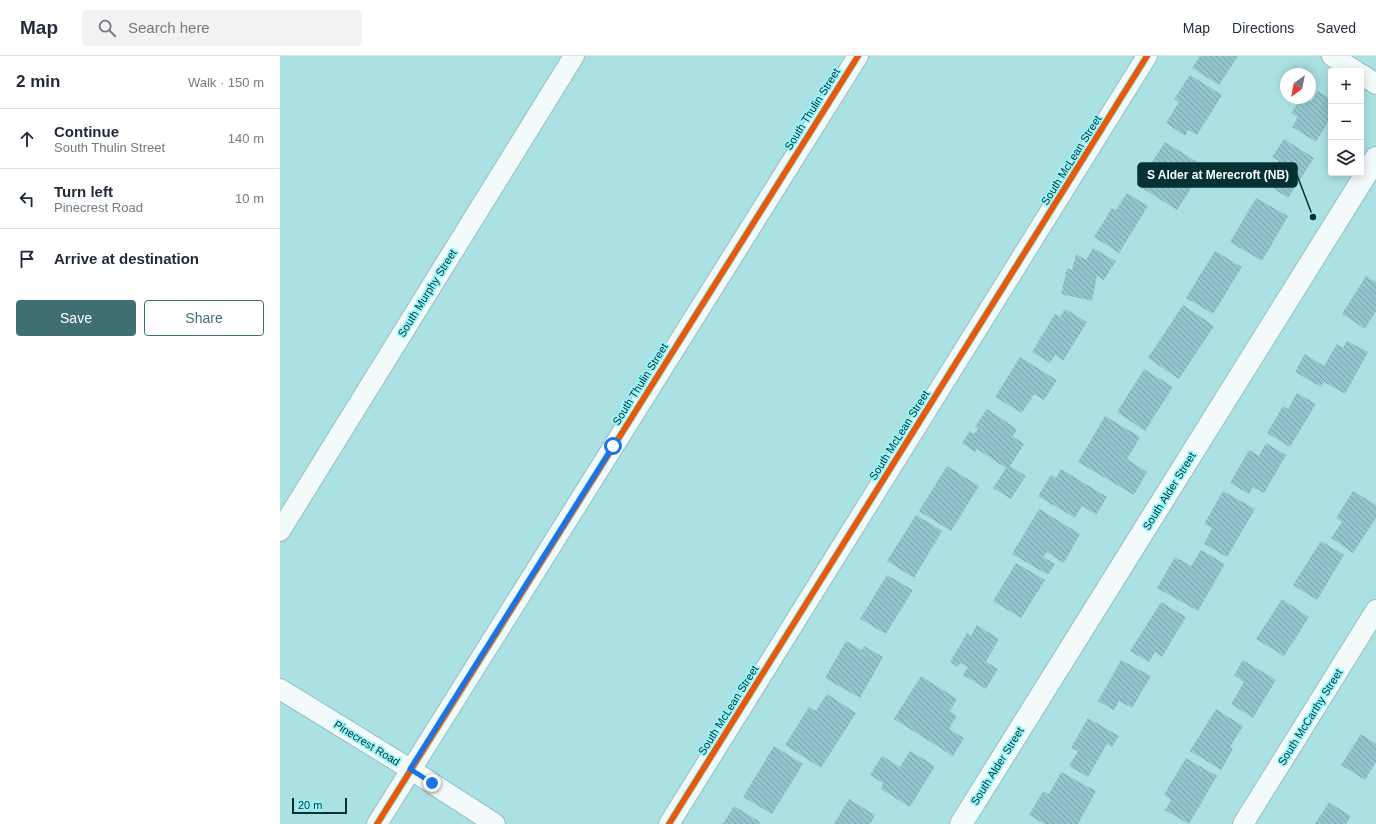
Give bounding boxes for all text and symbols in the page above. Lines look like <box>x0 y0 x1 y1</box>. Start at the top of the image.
search box <box>82 10 362 46</box>
text: Map <box>20 17 58 38</box>
icon: search <box>96 17 118 39</box>
text: Search here <box>128 19 210 36</box>
text: Map <box>1183 20 1210 36</box>
text: Directions <box>1232 20 1294 36</box>
text: Saved <box>1316 20 1356 36</box>
street label: South Thulin Street <box>782 66 842 152</box>
north arrow <box>1280 68 1316 104</box>
map controls <box>1328 68 1364 176</box>
button: + <box>1328 68 1364 104</box>
text: 2 min <box>16 72 60 91</box>
text: Walk · 150 m <box>188 75 264 90</box>
button: − <box>1328 104 1364 140</box>
street label: South McLean Street <box>1039 113 1103 207</box>
text: Continue <box>54 123 119 140</box>
icon: ahead <box>16 128 38 150</box>
text: 140 m <box>228 131 264 146</box>
text: South Thulin Street <box>54 140 165 155</box>
button: layers <box>1328 140 1364 176</box>
callout: S Alder at Merecroft (NB) <box>1138 163 1297 187</box>
text: S Alder at Merecroft (NB) <box>1147 168 1289 182</box>
text: Turn left <box>54 183 113 200</box>
icon: left <box>16 188 38 210</box>
text: 10 m <box>235 191 264 206</box>
text: Pinecrest Road <box>54 200 143 215</box>
street label: South Murphy Street <box>395 247 459 339</box>
icon: arrive <box>16 248 38 270</box>
text: Arrive at destination <box>54 250 199 267</box>
button: Save <box>16 300 136 336</box>
button: Share <box>144 300 264 336</box>
street label: South Thulin Street <box>610 341 670 427</box>
street label: South McLean Street <box>867 388 931 482</box>
route start <box>604 437 622 455</box>
street label: South Alder Street <box>1140 450 1198 532</box>
street label: South McLean Street <box>696 663 760 757</box>
street label: South McCarthy Street <box>1275 667 1345 767</box>
street label: Pinecrest Road <box>332 718 402 768</box>
street label: South Alder Street <box>968 725 1026 807</box>
route end <box>423 774 441 792</box>
scale bar <box>292 796 347 815</box>
text: 20 m <box>298 799 322 811</box>

